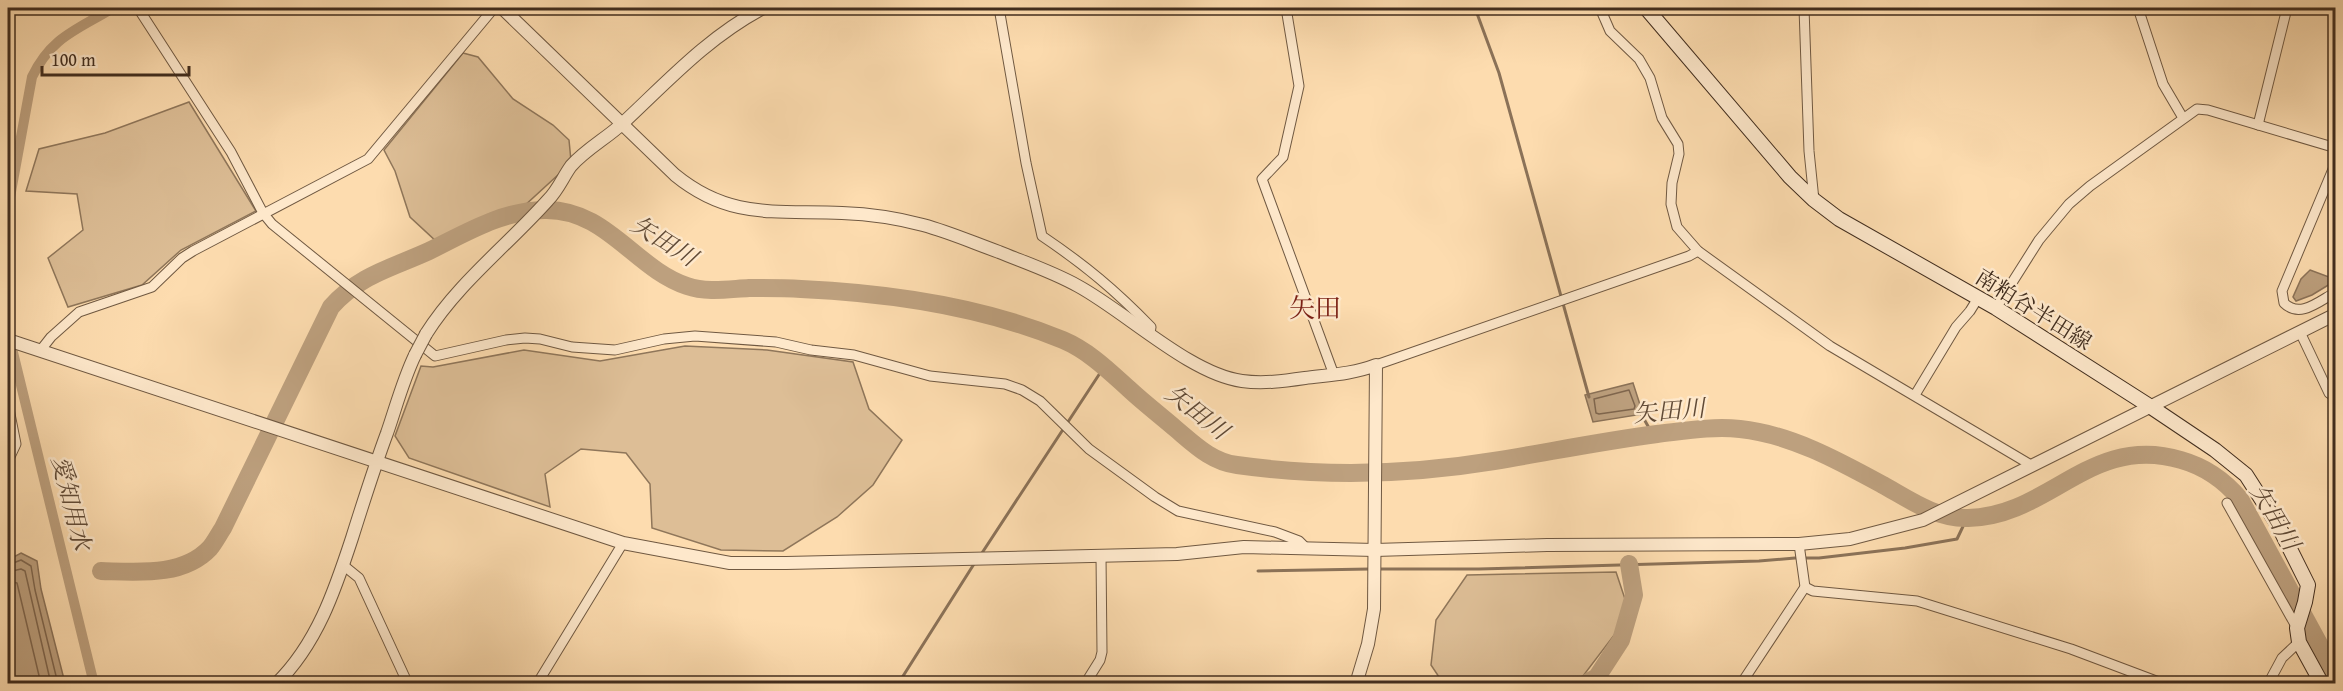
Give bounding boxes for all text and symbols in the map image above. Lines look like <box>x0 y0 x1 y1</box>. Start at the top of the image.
scale bar <box>42 39 189 77</box>
text: 100 m <box>51 46 96 73</box>
water label: 矢田川 <box>624 207 707 276</box>
street label: 南粕谷半田線 <box>1970 260 2098 358</box>
district label: 矢田 <box>1289 288 1341 327</box>
water label: 矢田川 <box>1158 376 1239 449</box>
water label: 矢田川 <box>1632 390 1709 431</box>
water label: 愛知用水 <box>43 452 101 556</box>
water label: 矢田川 <box>2242 477 2311 559</box>

